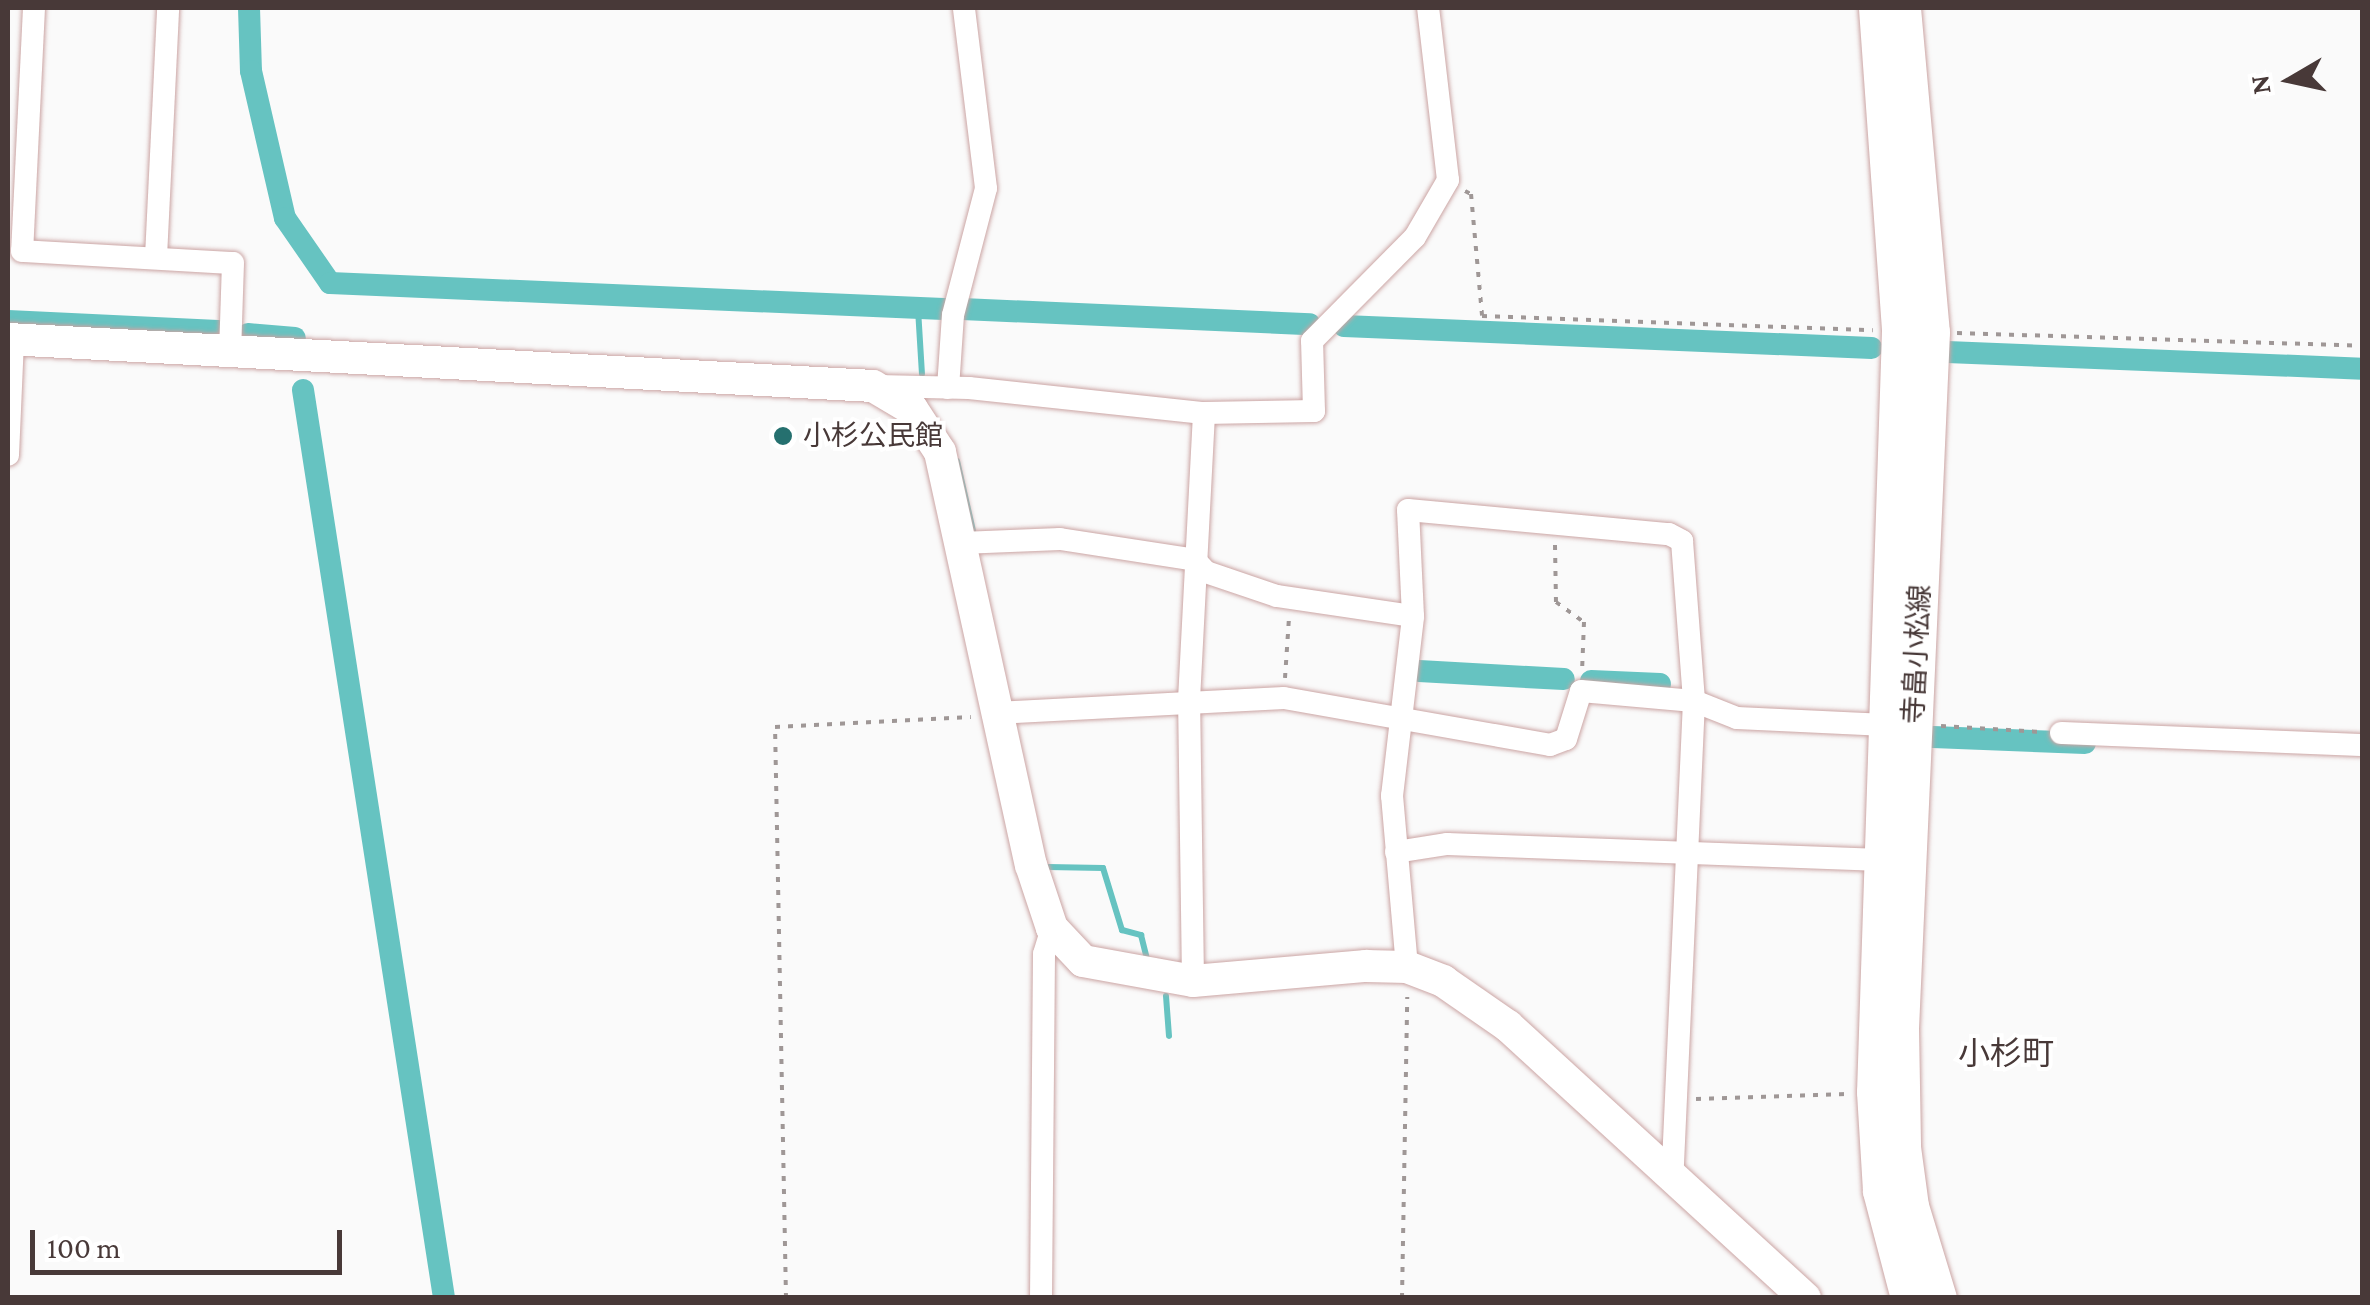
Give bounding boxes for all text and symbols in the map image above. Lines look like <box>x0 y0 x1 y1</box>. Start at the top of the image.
north arrow <box>2240 30 2340 130</box>
text: N <box>2243 73 2277 97</box>
place label: 小杉公民館 <box>803 419 943 453</box>
marker: 小杉公民館 <box>772 425 794 447</box>
street label: 寺畠小松線 <box>1897 583 1937 725</box>
district label: 小杉町 <box>1958 1034 2054 1072</box>
scale bar <box>35 1210 348 1272</box>
text: 100 m <box>47 1231 121 1264</box>

